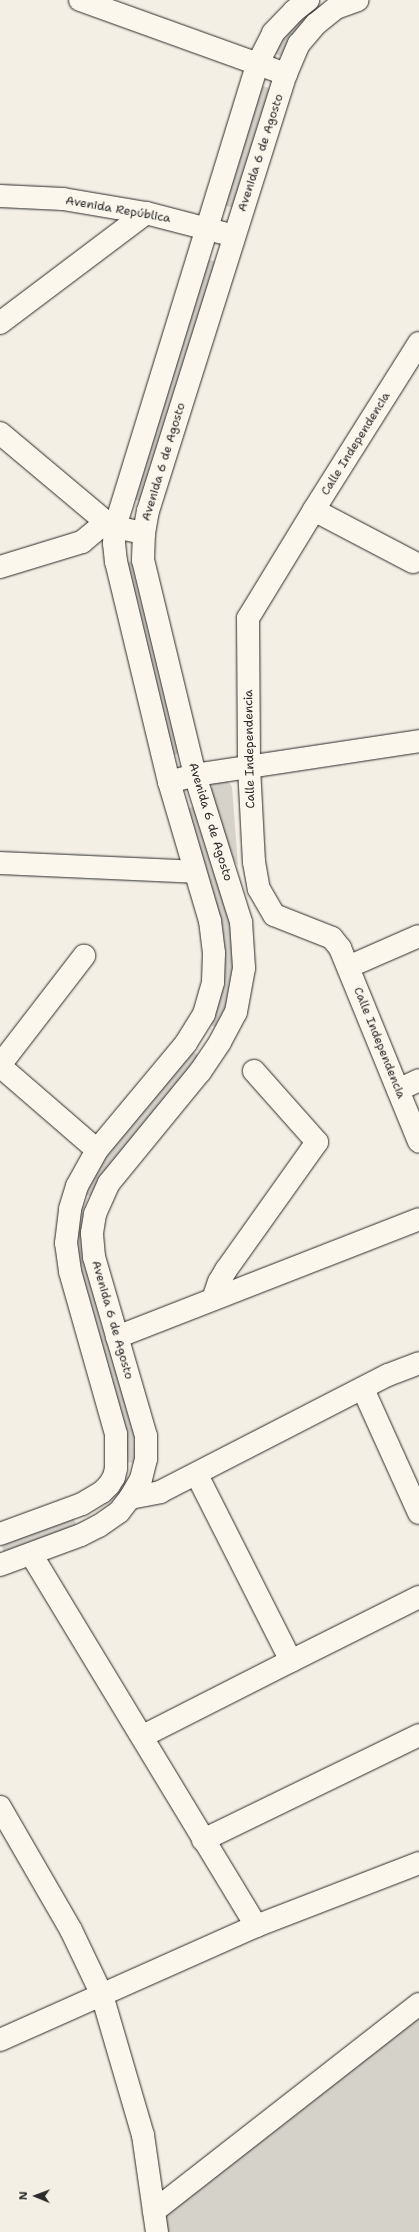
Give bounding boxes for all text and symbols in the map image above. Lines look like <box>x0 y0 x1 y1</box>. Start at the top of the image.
street label: Avenida 6 de Agosto <box>235 92 287 214</box>
street label: Avenida República <box>64 194 172 226</box>
street label: Calle Independencia <box>318 390 394 498</box>
street label: Avenida 6 de Agosto <box>139 401 189 523</box>
street label: Calle Independencia <box>242 689 258 809</box>
street label: Avenida 6 de Agosto <box>185 761 235 883</box>
street label: Calle Independencia <box>350 985 408 1101</box>
street label: Avenida 6 de Agosto <box>88 1259 136 1381</box>
north arrow <box>16 2176 56 2216</box>
text: N <box>16 2191 31 2200</box>

